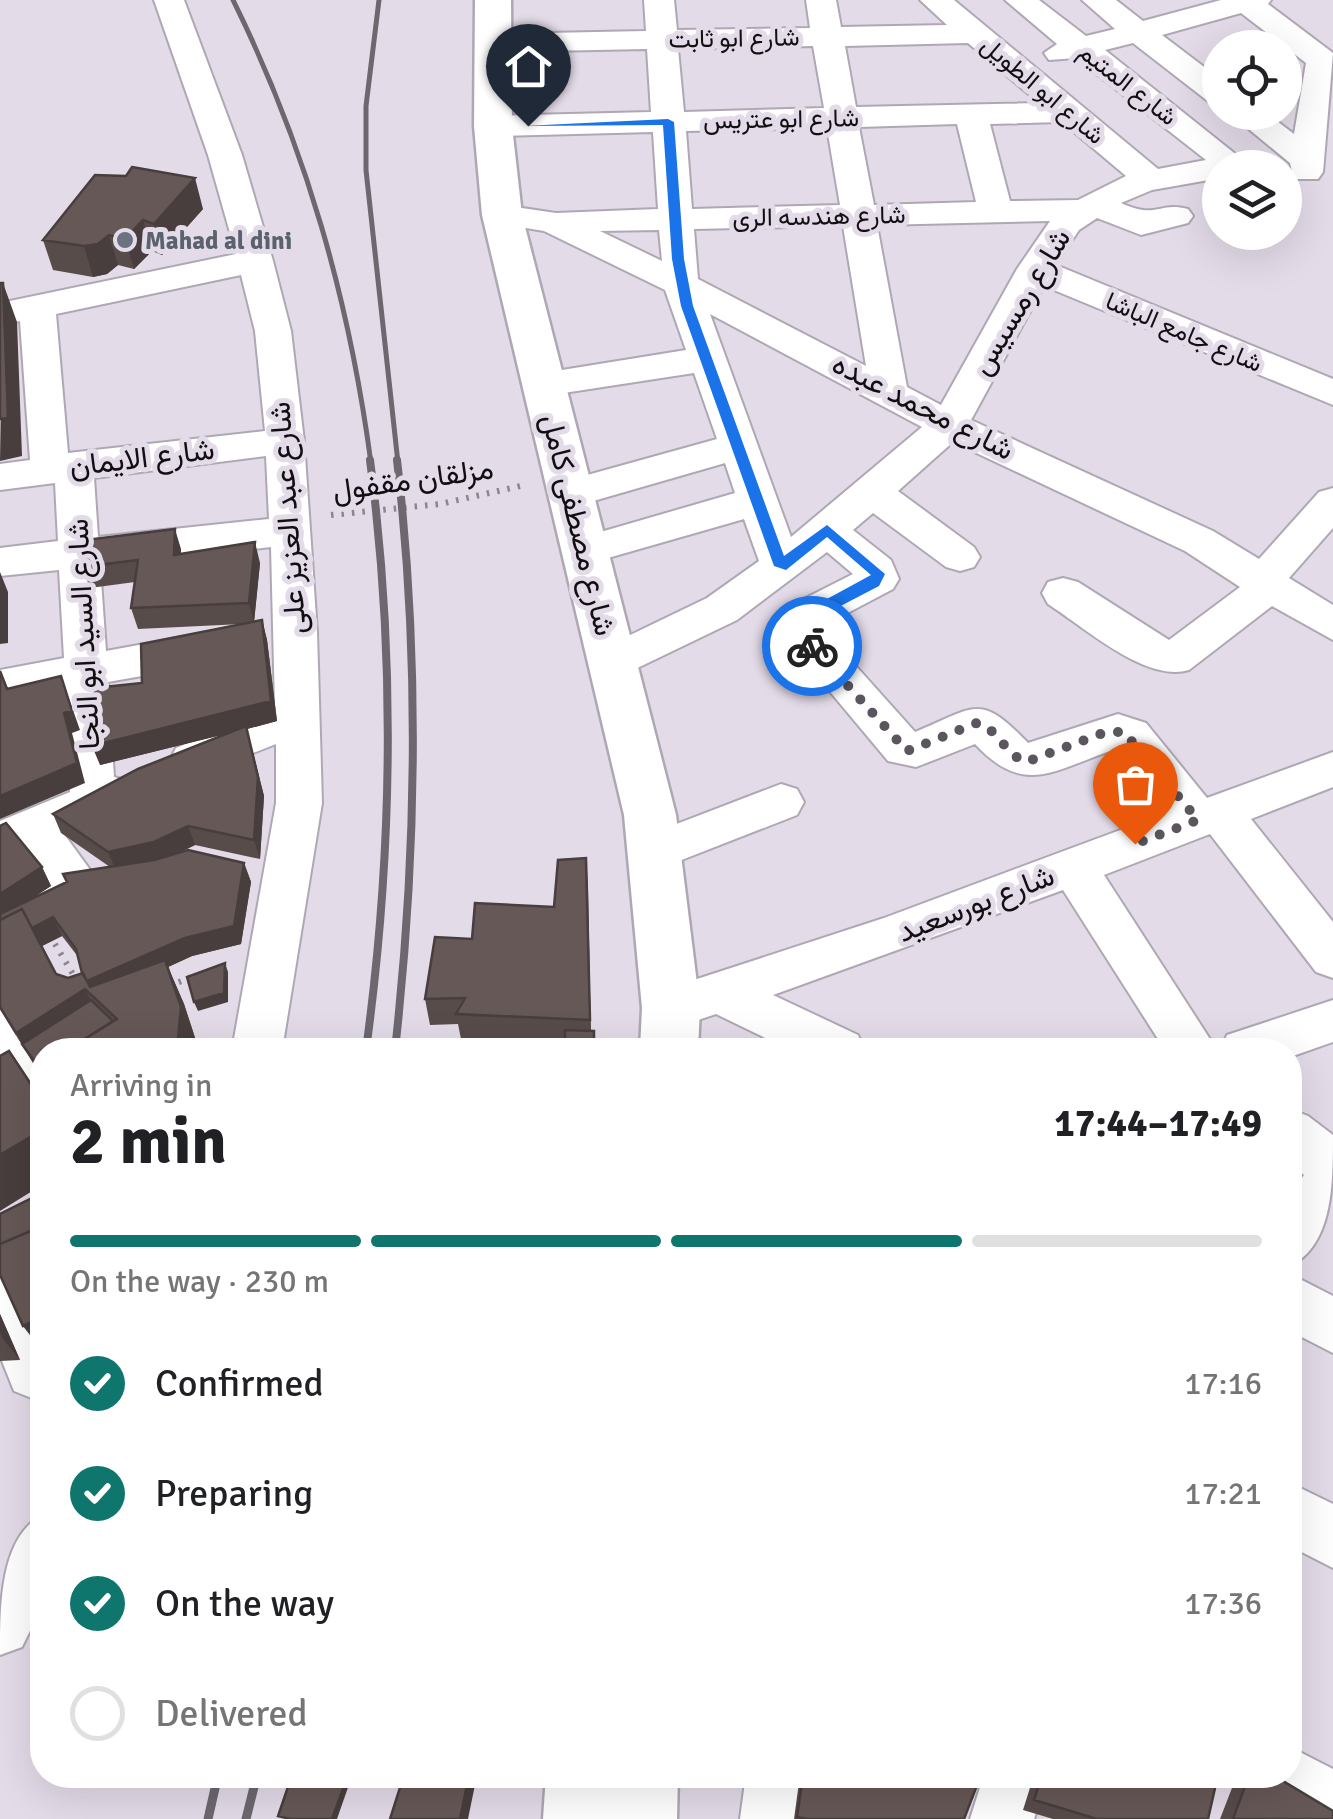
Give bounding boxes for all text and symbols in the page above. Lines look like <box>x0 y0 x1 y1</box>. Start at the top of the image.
street label: شارع ابو ثابت <box>668 21 800 56</box>
pin <box>486 24 571 127</box>
street label: شارع ابو الطويل <box>974 29 1111 151</box>
map controls <box>1202 30 1302 250</box>
button: locate <box>1202 30 1302 130</box>
street label: شارع المتيم <box>1072 36 1184 133</box>
icon: home <box>501 39 556 94</box>
street label: شارع ابو عتريس <box>703 102 859 137</box>
button: layers <box>1202 150 1302 250</box>
street label: شارع هندسه الرى <box>732 199 906 234</box>
street label: شارع رمسيس <box>963 222 1080 382</box>
place label: Mahad al dini <box>145 225 292 256</box>
marker: Mahad al dini <box>114 229 136 251</box>
street label: شارع جامع الباشا <box>1100 285 1267 381</box>
street label: شارع محمد عبده <box>825 345 1020 470</box>
street label: شارع عبد العزيز على <box>261 400 316 636</box>
street label: شارع مصطفى كامل <box>532 410 623 640</box>
street label: شارع الايمان <box>67 431 217 486</box>
street label: مزلقان مقفول <box>330 450 496 510</box>
street label: شارع السيد ابو النجا <box>59 518 110 750</box>
courier <box>762 596 862 696</box>
icon: bike <box>785 619 840 674</box>
pin <box>1093 742 1178 845</box>
icon: bag <box>1108 757 1163 812</box>
street label: شارع بورسعيد <box>892 857 1060 952</box>
text: Arriving in <box>70 1066 212 1105</box>
text: 17:44–17:49 <box>1054 1100 1262 1147</box>
text: 2 min <box>70 1102 227 1182</box>
text: On the way · 230 m <box>70 1262 329 1301</box>
icon: check <box>70 1356 125 1411</box>
text: Confirmed <box>155 1360 324 1407</box>
text: 17:16 <box>1184 1364 1262 1403</box>
icon: check <box>70 1466 125 1521</box>
text: Preparing <box>155 1470 313 1517</box>
text: 17:21 <box>1184 1474 1262 1513</box>
icon: check <box>70 1576 125 1631</box>
text: On the way <box>155 1580 334 1627</box>
text: 17:36 <box>1184 1584 1262 1623</box>
text: Delivered <box>155 1690 308 1737</box>

